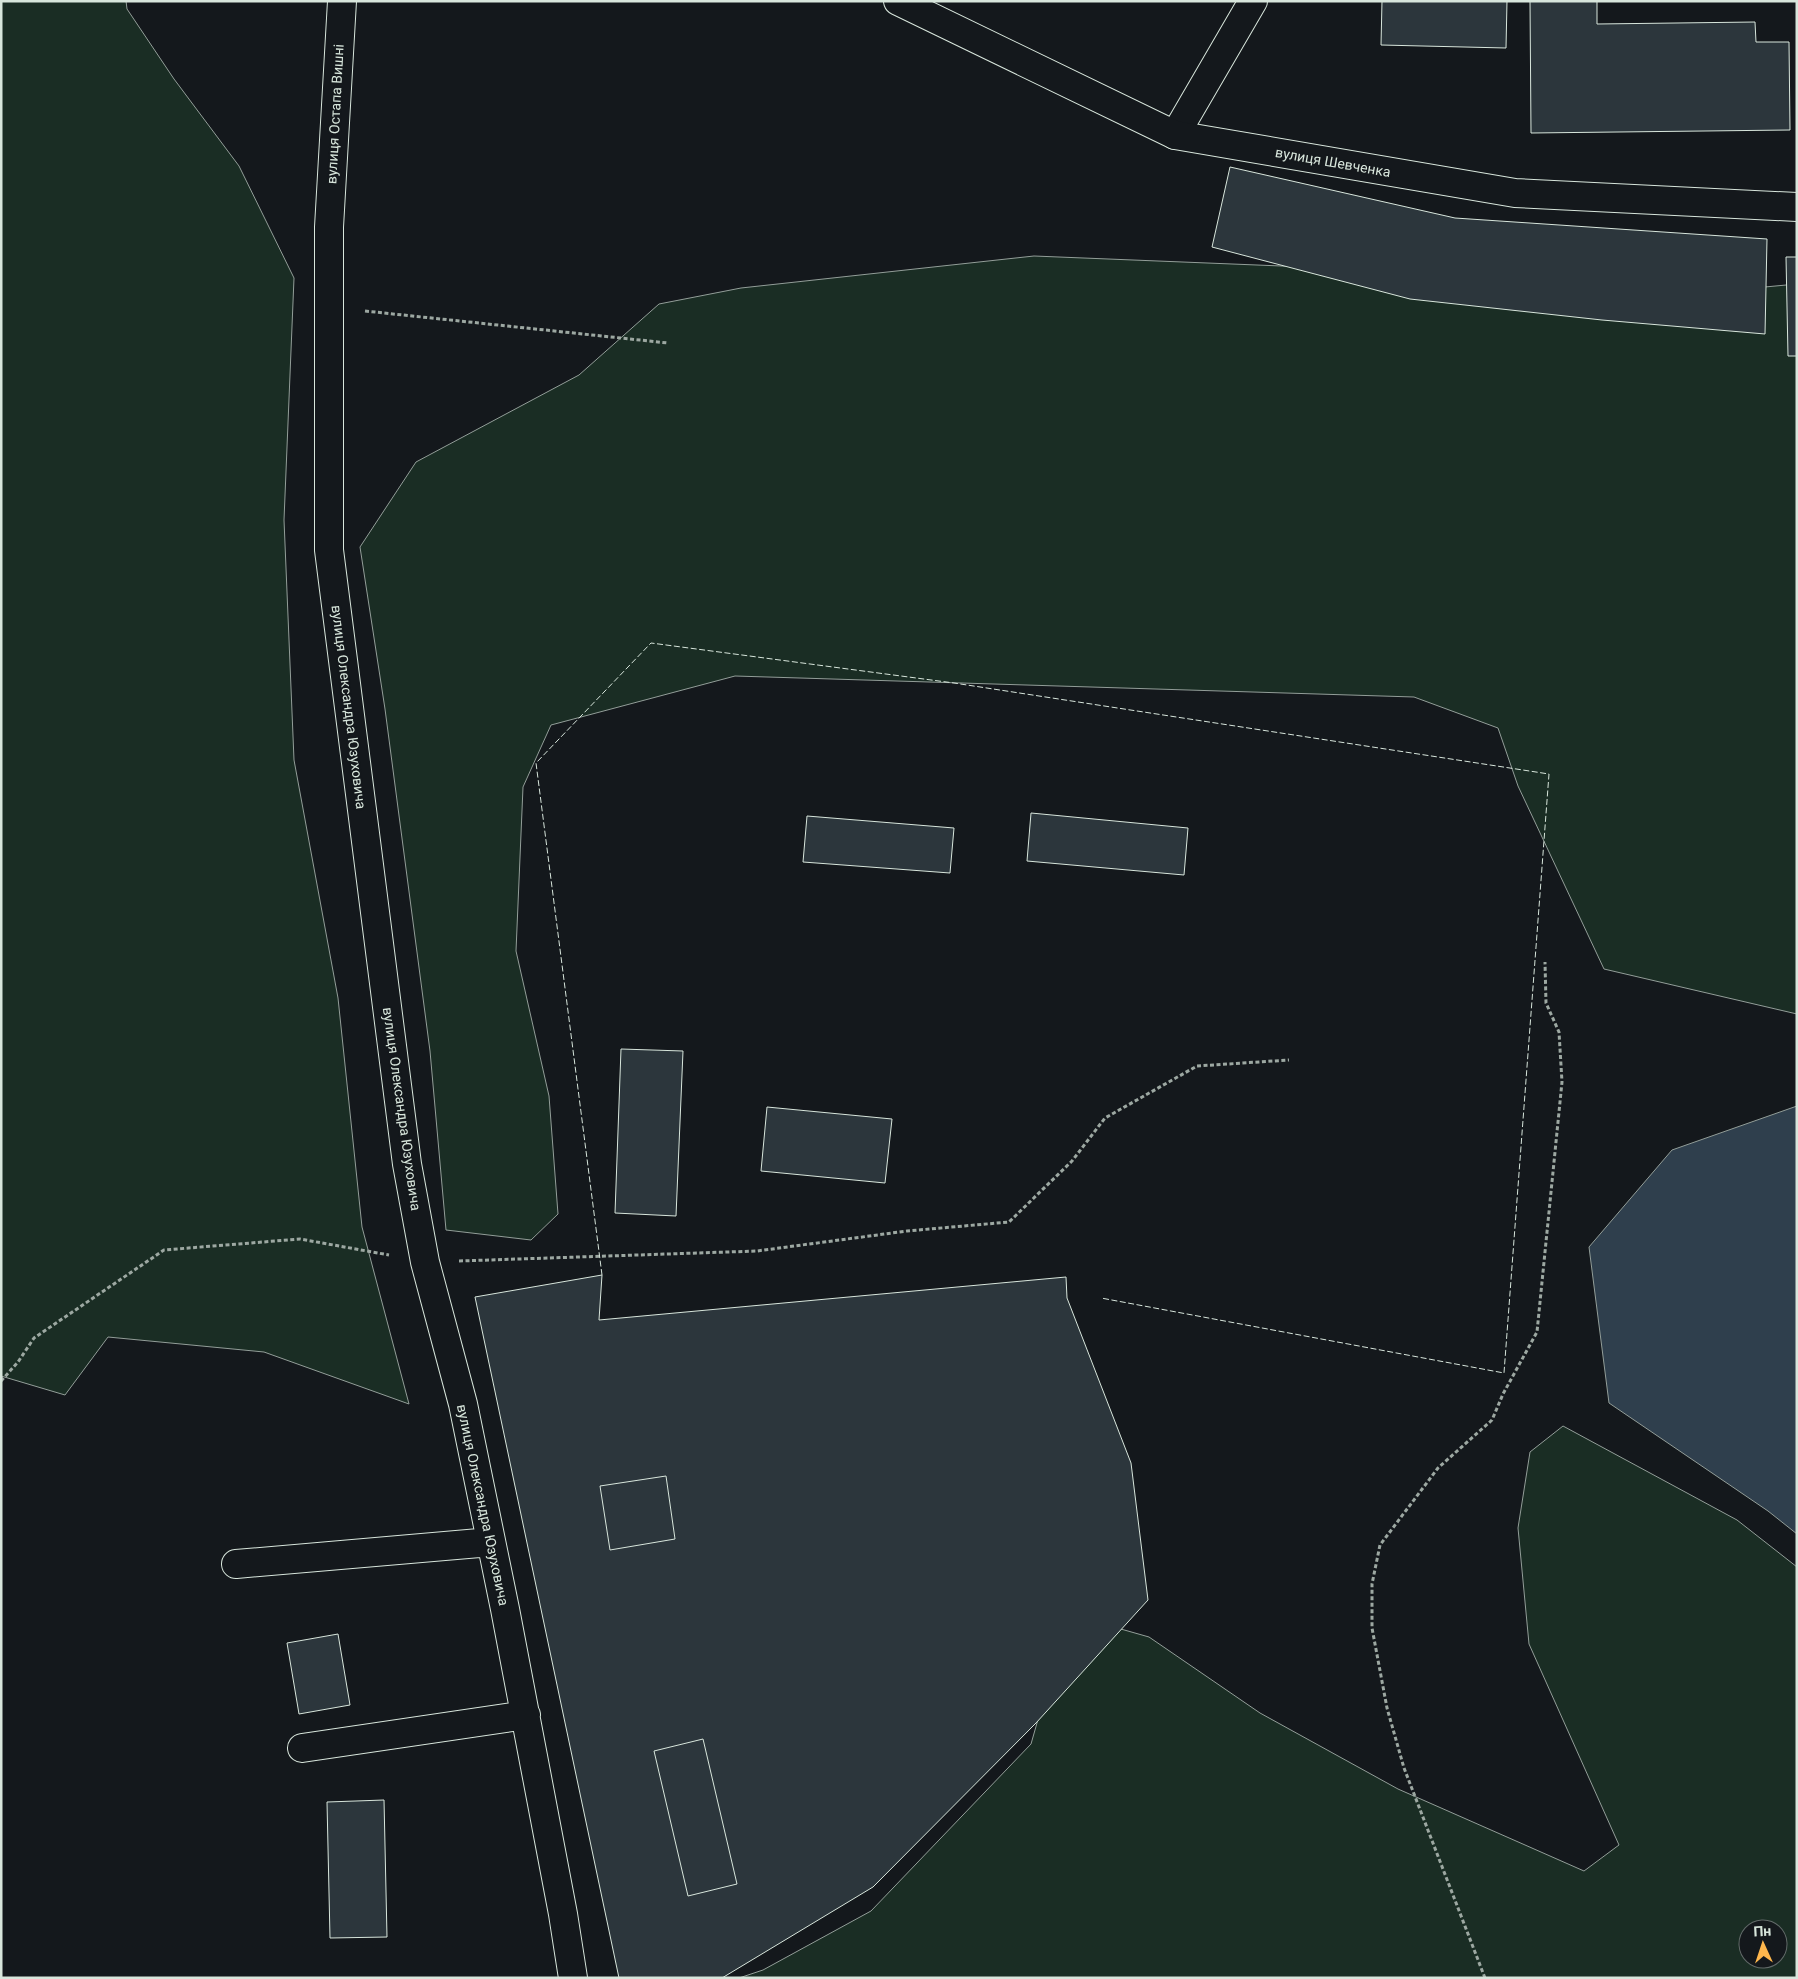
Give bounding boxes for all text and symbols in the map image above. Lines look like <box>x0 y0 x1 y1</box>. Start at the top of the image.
street label: вулиця Остапа Вишні <box>323 44 347 184</box>
street label: вулиця Шевченка <box>1274 144 1392 180</box>
street label: вулиця Олександра Юзуховича <box>329 604 369 810</box>
street label: вулиця Олександра Юзуховича <box>380 1006 424 1212</box>
street label: вулиця Олександра Юзуховича <box>454 1403 512 1607</box>
north arrow <box>1738 1919 1788 1969</box>
text: Пн <box>1753 1923 1772 1939</box>

